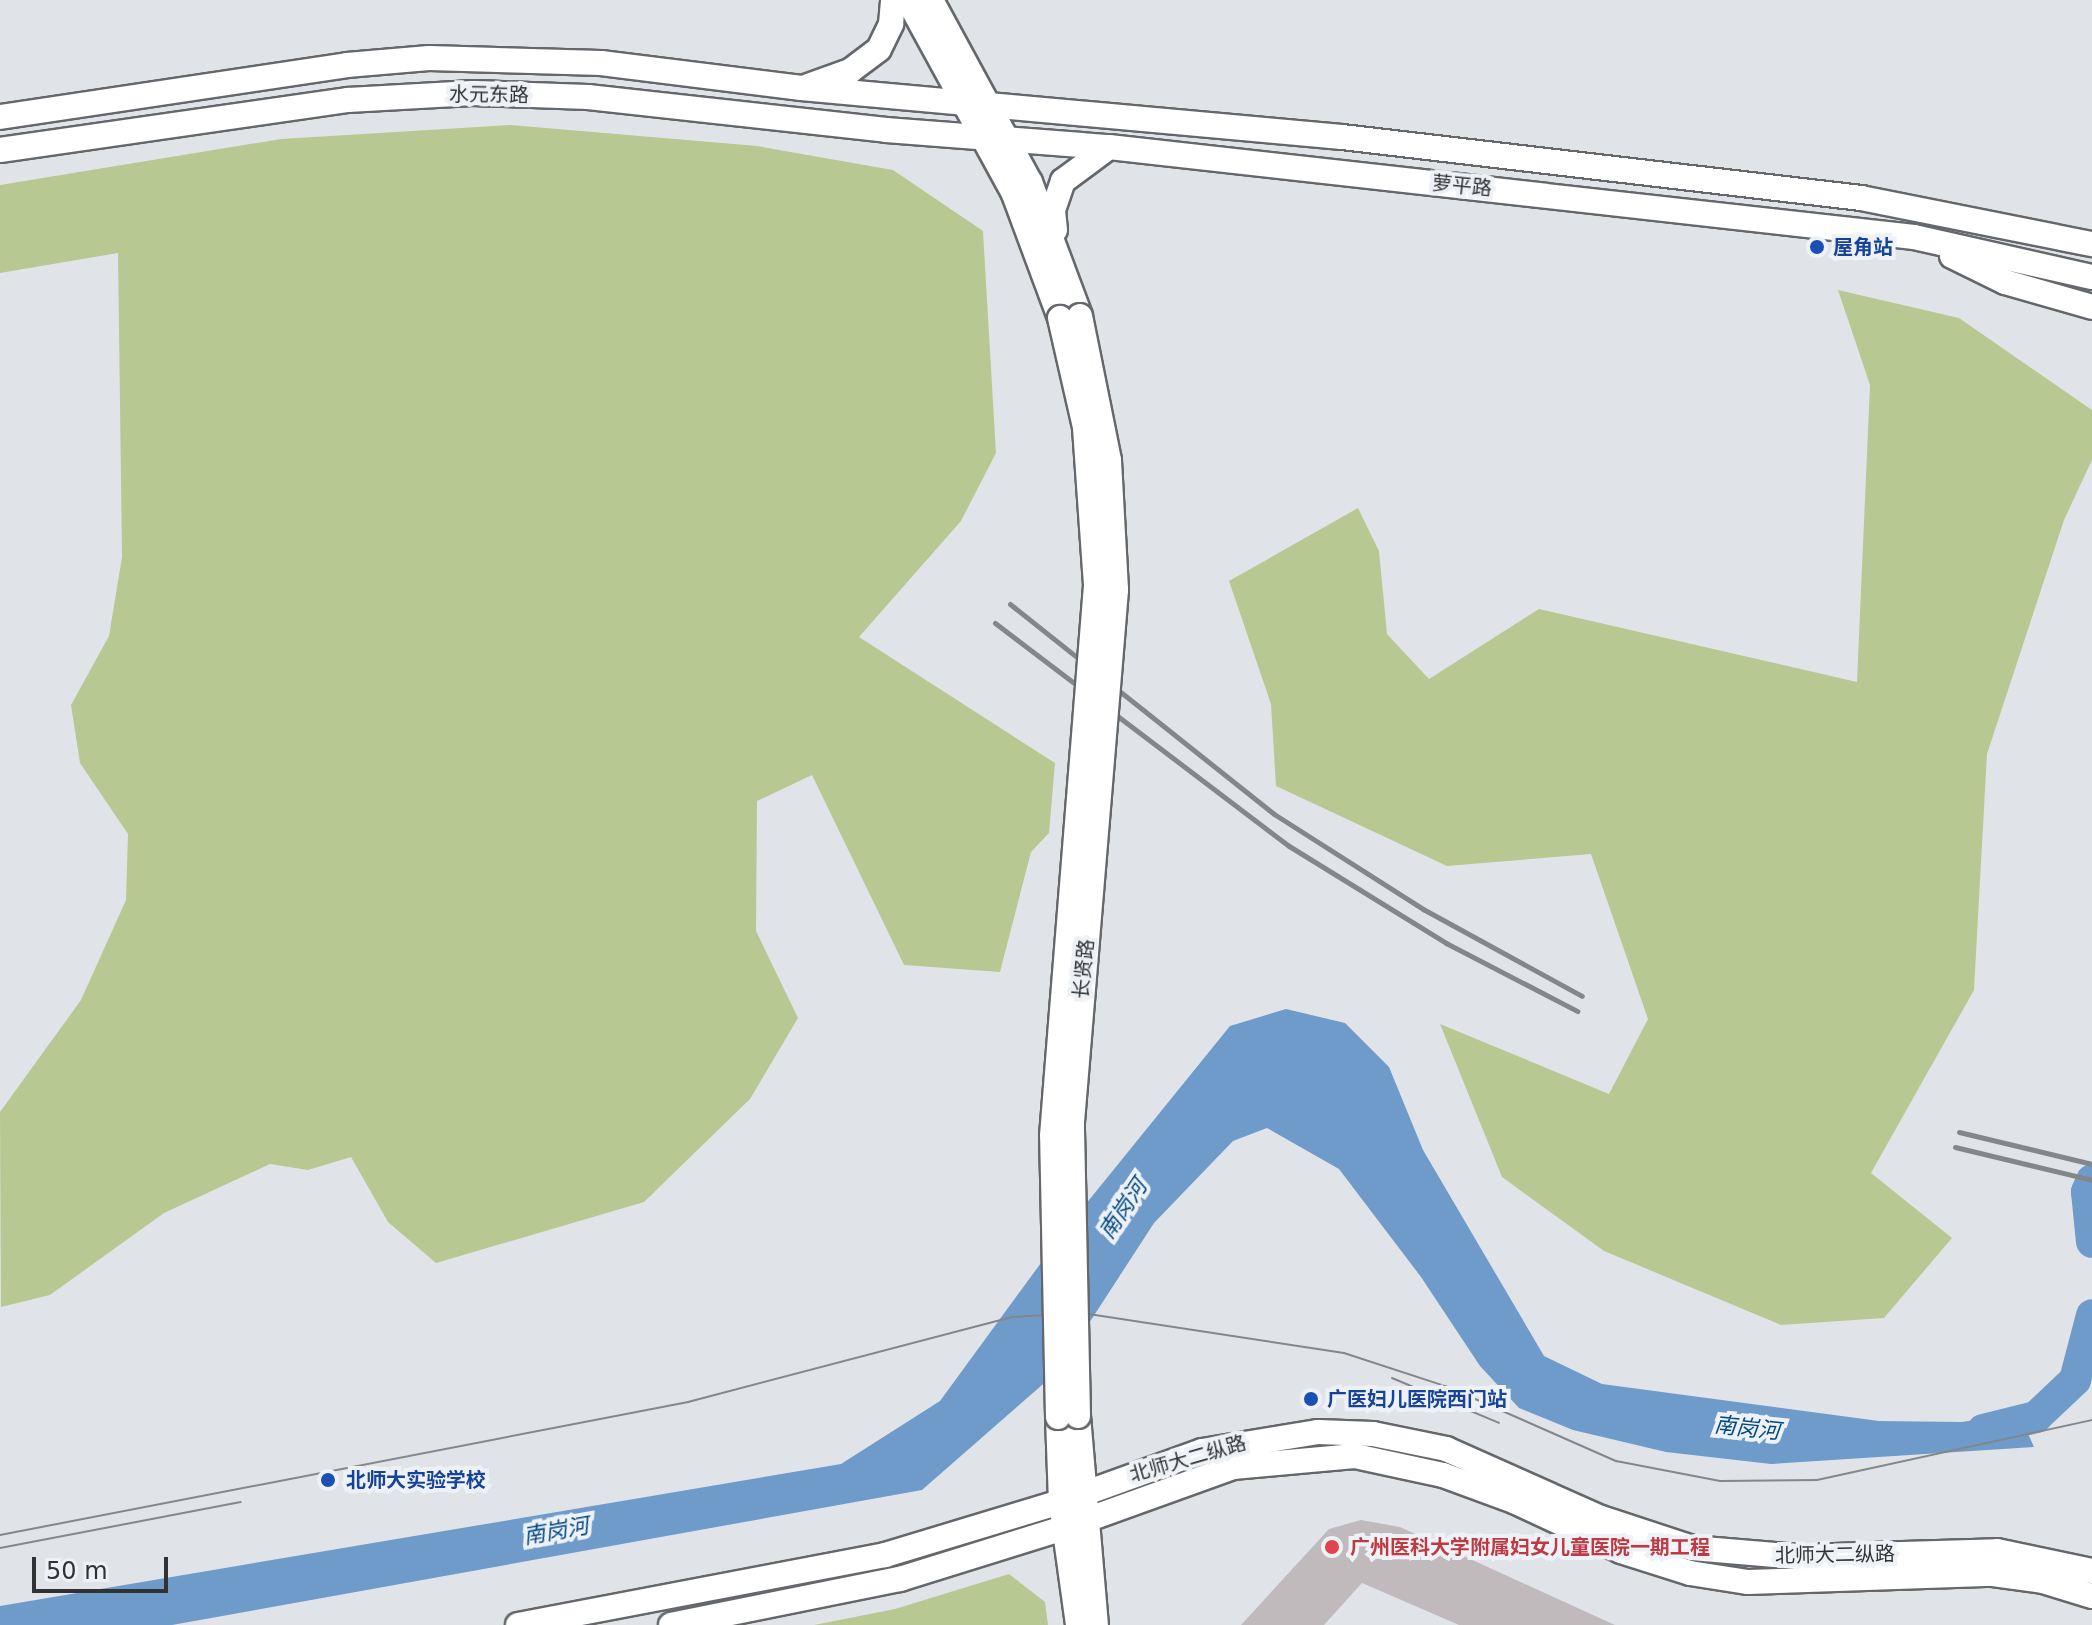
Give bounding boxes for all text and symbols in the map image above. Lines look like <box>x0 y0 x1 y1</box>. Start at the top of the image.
street label: 水元东路 <box>449 82 529 108</box>
street label: 萝平路 <box>1431 171 1493 201</box>
place label: 屋角站 <box>1833 235 1893 259</box>
marker: 屋角站 <box>1808 238 1826 256</box>
street label: 长贤路 <box>1069 938 1099 1000</box>
water label: 南岗河 <box>1094 1174 1152 1244</box>
place label: 广医妇儿医院西门站 <box>1327 1387 1507 1411</box>
marker: 广医妇儿医院西门站 <box>1302 1390 1320 1408</box>
water label: 南岗河 <box>1713 1411 1781 1445</box>
street label: 北师大二纵路 <box>1127 1431 1249 1487</box>
place label: 北师大实验学校 <box>346 1468 486 1492</box>
marker: 北师大实验学校 <box>317 1469 339 1491</box>
water label: 南岗河 <box>521 1512 591 1550</box>
place label: 广州医科大学附属妇女儿童医院一期工程 <box>1350 1535 1710 1559</box>
marker: 广州医科大学附属妇女儿童医院一期工程 <box>1321 1536 1343 1558</box>
scale bar <box>36 1541 172 1591</box>
street label: 北师大二纵路 <box>1775 1542 1895 1568</box>
text: 50 m <box>46 1557 108 1585</box>

